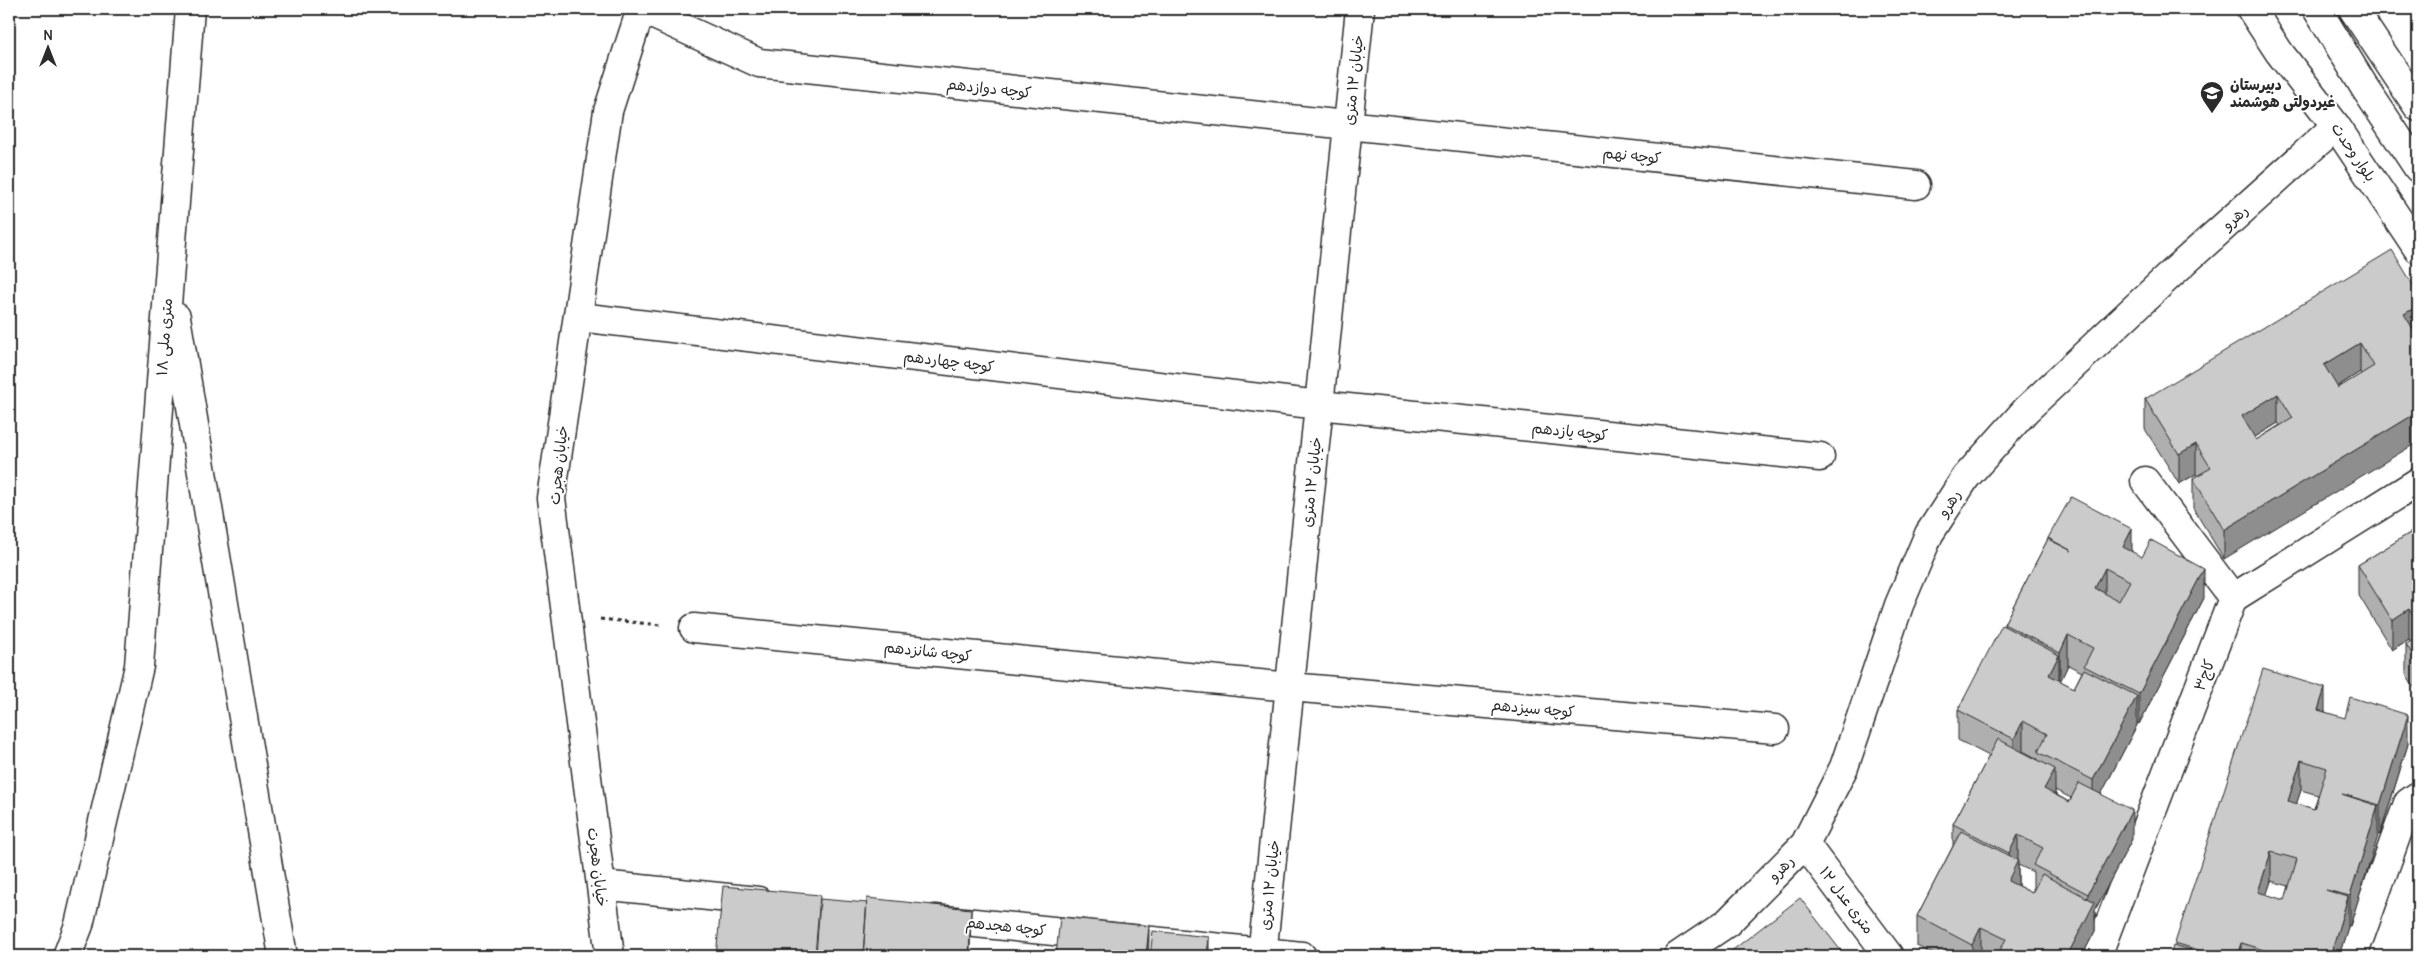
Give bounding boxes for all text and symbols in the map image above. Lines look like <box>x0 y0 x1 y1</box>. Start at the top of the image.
north arrow <box>22 22 72 72</box>
text: N <box>43 26 53 44</box>
street label: خیابان ۱۲ متری <box>1339 34 1367 126</box>
street label: کوچه دوازدهم <box>945 74 1032 104</box>
place label: دبیرستان غیردولتی هوشمند <box>2230 75 2335 112</box>
school or university icon: دبیرستان غیردولتی هوشمند <box>2199 80 2225 114</box>
street label: بلوار وحدت <box>2327 119 2381 185</box>
street label: کوچه نهم <box>1602 142 1662 170</box>
street label: رهرو <box>2217 200 2252 234</box>
street label: ۱۸ متری ملی <box>152 298 177 377</box>
street label: کوچه چهاردهم <box>902 346 996 379</box>
street label: کوچه یازدهم <box>1531 418 1609 447</box>
street label: خیابان هجرت <box>544 424 572 506</box>
street label: خیابان ۱۲ متری <box>1297 436 1325 528</box>
street label: رهرو <box>1933 486 1965 521</box>
street label: کوچه شانزدهم <box>883 637 973 668</box>
street label: کاج۳ <box>2189 657 2220 694</box>
street label: کوچه سیزدهم <box>1490 695 1576 723</box>
street label: خیابان هجرت <box>584 826 612 908</box>
street label: خیابان ۱۲ متری <box>1255 839 1283 931</box>
street label: رهرو <box>1763 851 1798 886</box>
street label: ۱۲ متری عدل <box>1816 863 1878 937</box>
street label: کوچه هجدهم <box>965 912 1047 942</box>

